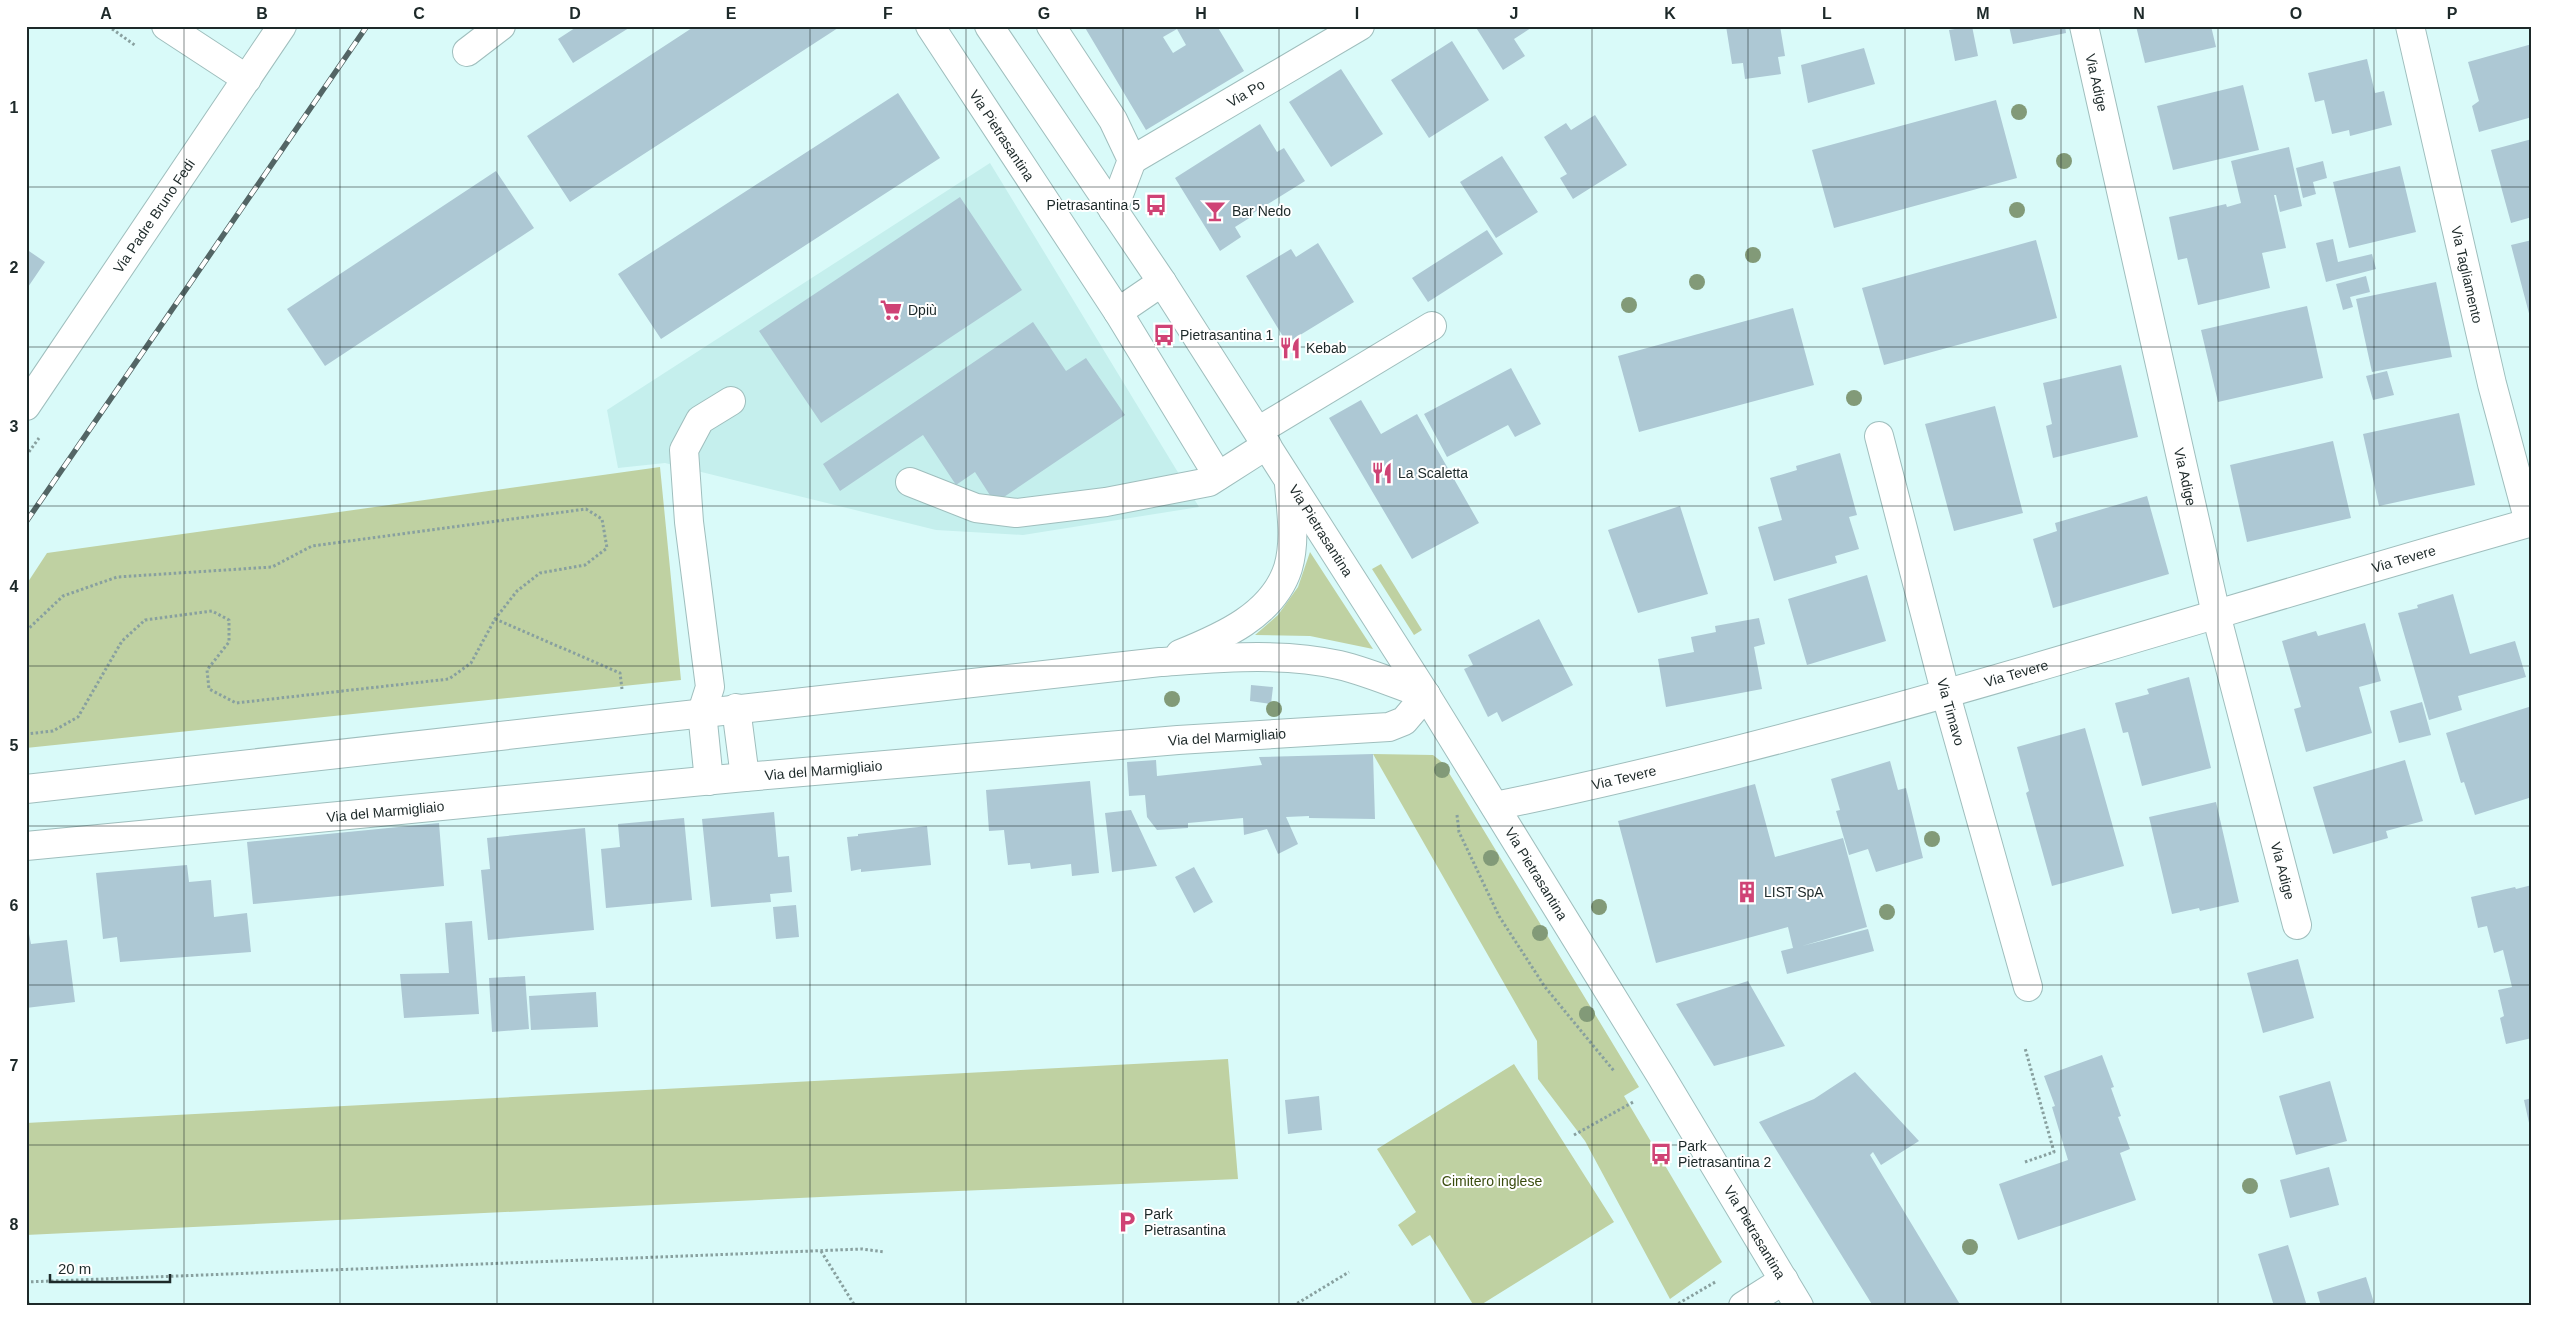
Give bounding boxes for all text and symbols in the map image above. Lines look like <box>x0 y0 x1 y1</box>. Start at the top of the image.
text: A <box>100 5 112 22</box>
text: B <box>256 5 268 22</box>
text: C <box>413 5 425 22</box>
text: D <box>569 5 581 22</box>
text: E <box>726 5 737 22</box>
text: F <box>883 5 893 22</box>
text: G <box>1038 5 1050 22</box>
text: H <box>1195 5 1207 22</box>
text: I <box>1355 5 1359 22</box>
text: J <box>1510 5 1518 22</box>
text: K <box>1664 5 1676 22</box>
text: L <box>1822 5 1832 22</box>
text: M <box>1976 5 1990 22</box>
text: N <box>2133 5 2145 22</box>
text: O <box>2290 5 2302 22</box>
text: P <box>2447 5 2458 22</box>
street label: Via Adige <box>2082 52 2111 113</box>
street label: Via Po <box>1224 76 1268 110</box>
street label: Via Pietrasantina <box>966 87 1038 184</box>
text: 1 <box>10 99 19 116</box>
street label: Via Padre Bruno Fedi <box>110 156 198 276</box>
bus stop icon: Pietrasantina 5 <box>1143 192 1169 218</box>
place label: Pietrasantina 5 <box>1047 197 1140 213</box>
bar icon: Bar Nedo <box>1202 198 1228 224</box>
place label: Bar Nedo <box>1232 203 1291 219</box>
street label: Via Tagliamento <box>2448 224 2486 325</box>
text: 2 <box>10 259 19 276</box>
supermarket icon: Dpiù <box>878 297 904 323</box>
place label: Dpiù <box>908 302 937 318</box>
bus stop icon: Pietrasantina 1 <box>1151 322 1177 348</box>
place label: Pietrasantina 1 <box>1180 327 1274 343</box>
restaurant icon: Kebab <box>1277 335 1303 361</box>
place label: Kebab <box>1306 340 1347 356</box>
text: 3 <box>10 418 19 435</box>
street label: Via Adige <box>2171 446 2200 508</box>
restaurant icon: La Scaletta <box>1369 460 1395 486</box>
place label: La Scaletta <box>1398 465 1468 481</box>
street label: Via Pietrasantina <box>1286 482 1356 580</box>
street label: Via Tevere <box>2370 542 2438 576</box>
text: 4 <box>10 578 19 595</box>
street label: Via Tevere <box>1982 656 2050 690</box>
street label: Via Timavo <box>1934 676 1968 747</box>
street label: Via del Marmigliaio <box>1167 725 1287 749</box>
text: 5 <box>10 737 19 754</box>
street label: Via del Marmigliaio <box>764 757 883 783</box>
street label: Via Tevere <box>1590 762 1658 793</box>
street label: Via del Marmigliaio <box>326 798 445 825</box>
street label: Via Pietrasantina <box>1502 825 1571 923</box>
street label: Via Adige <box>2268 840 2298 902</box>
building icon: LIST SpA <box>1734 879 1760 905</box>
place label: LIST SpA <box>1764 884 1824 900</box>
text: 6 <box>10 897 19 914</box>
text: 7 <box>10 1057 19 1074</box>
place label: Park Pietrasantina 2 <box>1678 1138 1772 1170</box>
bus stop icon: Park Pietrasantina 2 <box>1648 1141 1674 1167</box>
park label: Cimitero inglese <box>1442 1173 1542 1189</box>
street label: Via Pietrasantina <box>1721 1183 1789 1282</box>
place label: Park Pietrasantina <box>1144 1206 1226 1238</box>
parking icon: Park Pietrasantina <box>1114 1209 1140 1235</box>
text: 8 <box>10 1216 19 1233</box>
scale bar <box>50 1252 170 1284</box>
text: 20 m <box>58 1260 91 1277</box>

